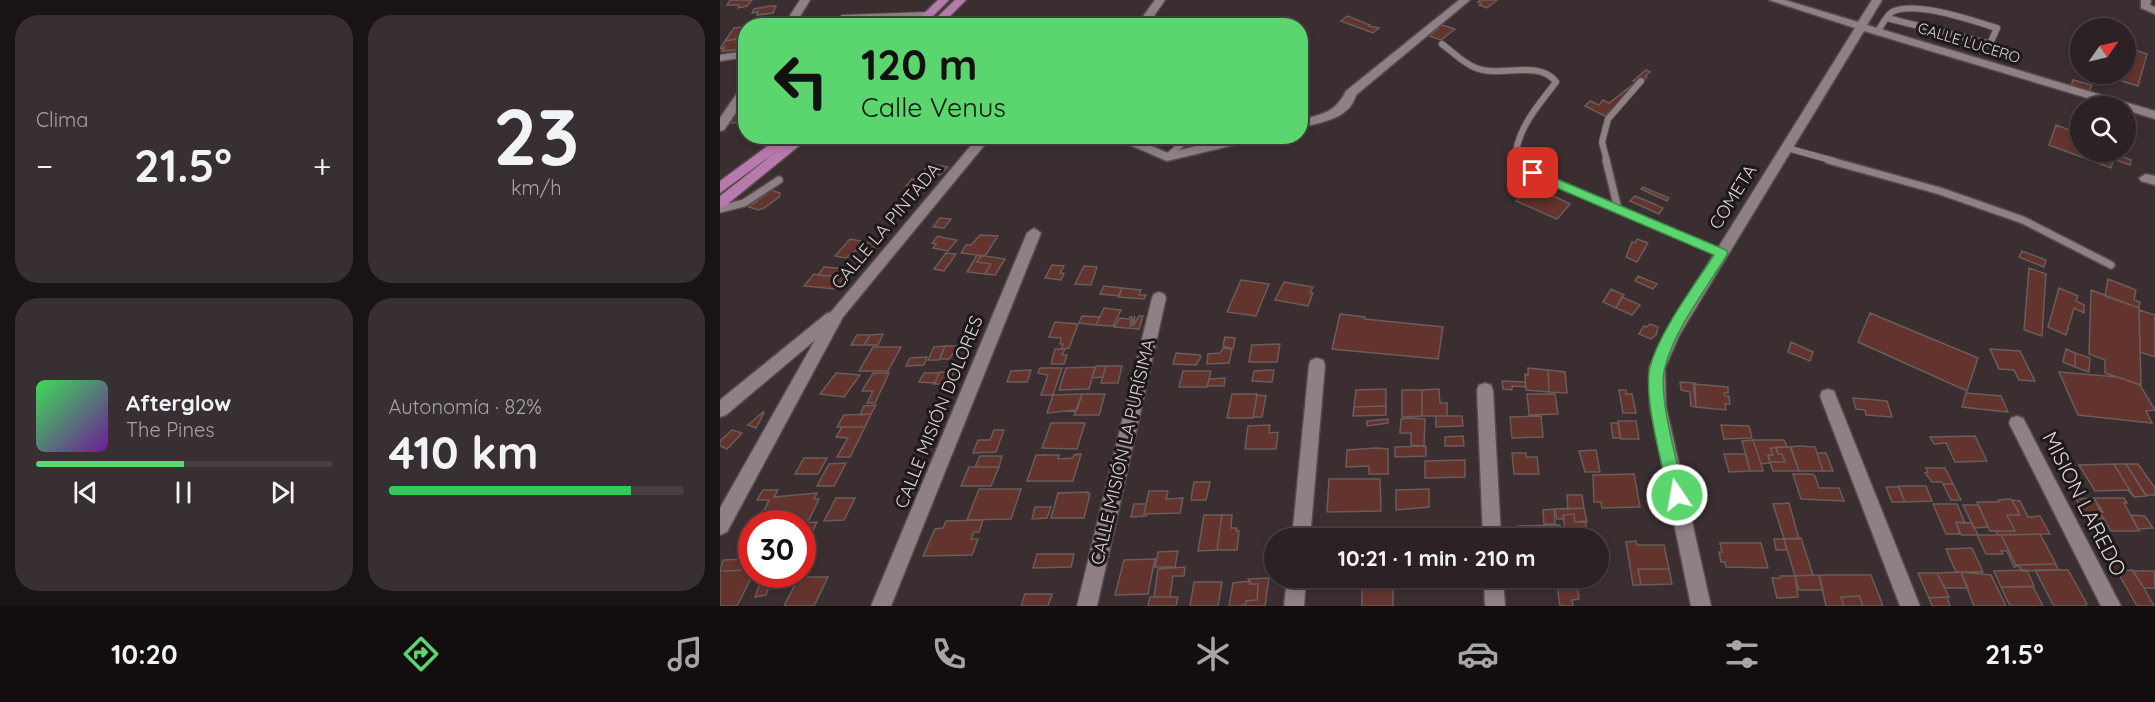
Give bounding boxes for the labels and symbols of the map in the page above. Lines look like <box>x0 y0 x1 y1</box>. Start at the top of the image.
street label: CALLE LUCERO <box>1916 18 2023 67</box>
north arrow <box>2070 18 2136 84</box>
pin <box>1507 147 1558 198</box>
street label: CALLE LA PINTADA <box>826 157 946 294</box>
street label: COMETA <box>1704 160 1762 233</box>
street label: CALLE MISIÓN DOLORES <box>889 312 988 512</box>
street label: CALLE MISIÓN LA PURÍSIMA <box>1085 336 1160 567</box>
street label: MISION LAREDO <box>2037 427 2133 580</box>
position arrow <box>1645 463 1709 527</box>
speed limit sign: 30 <box>738 510 816 588</box>

